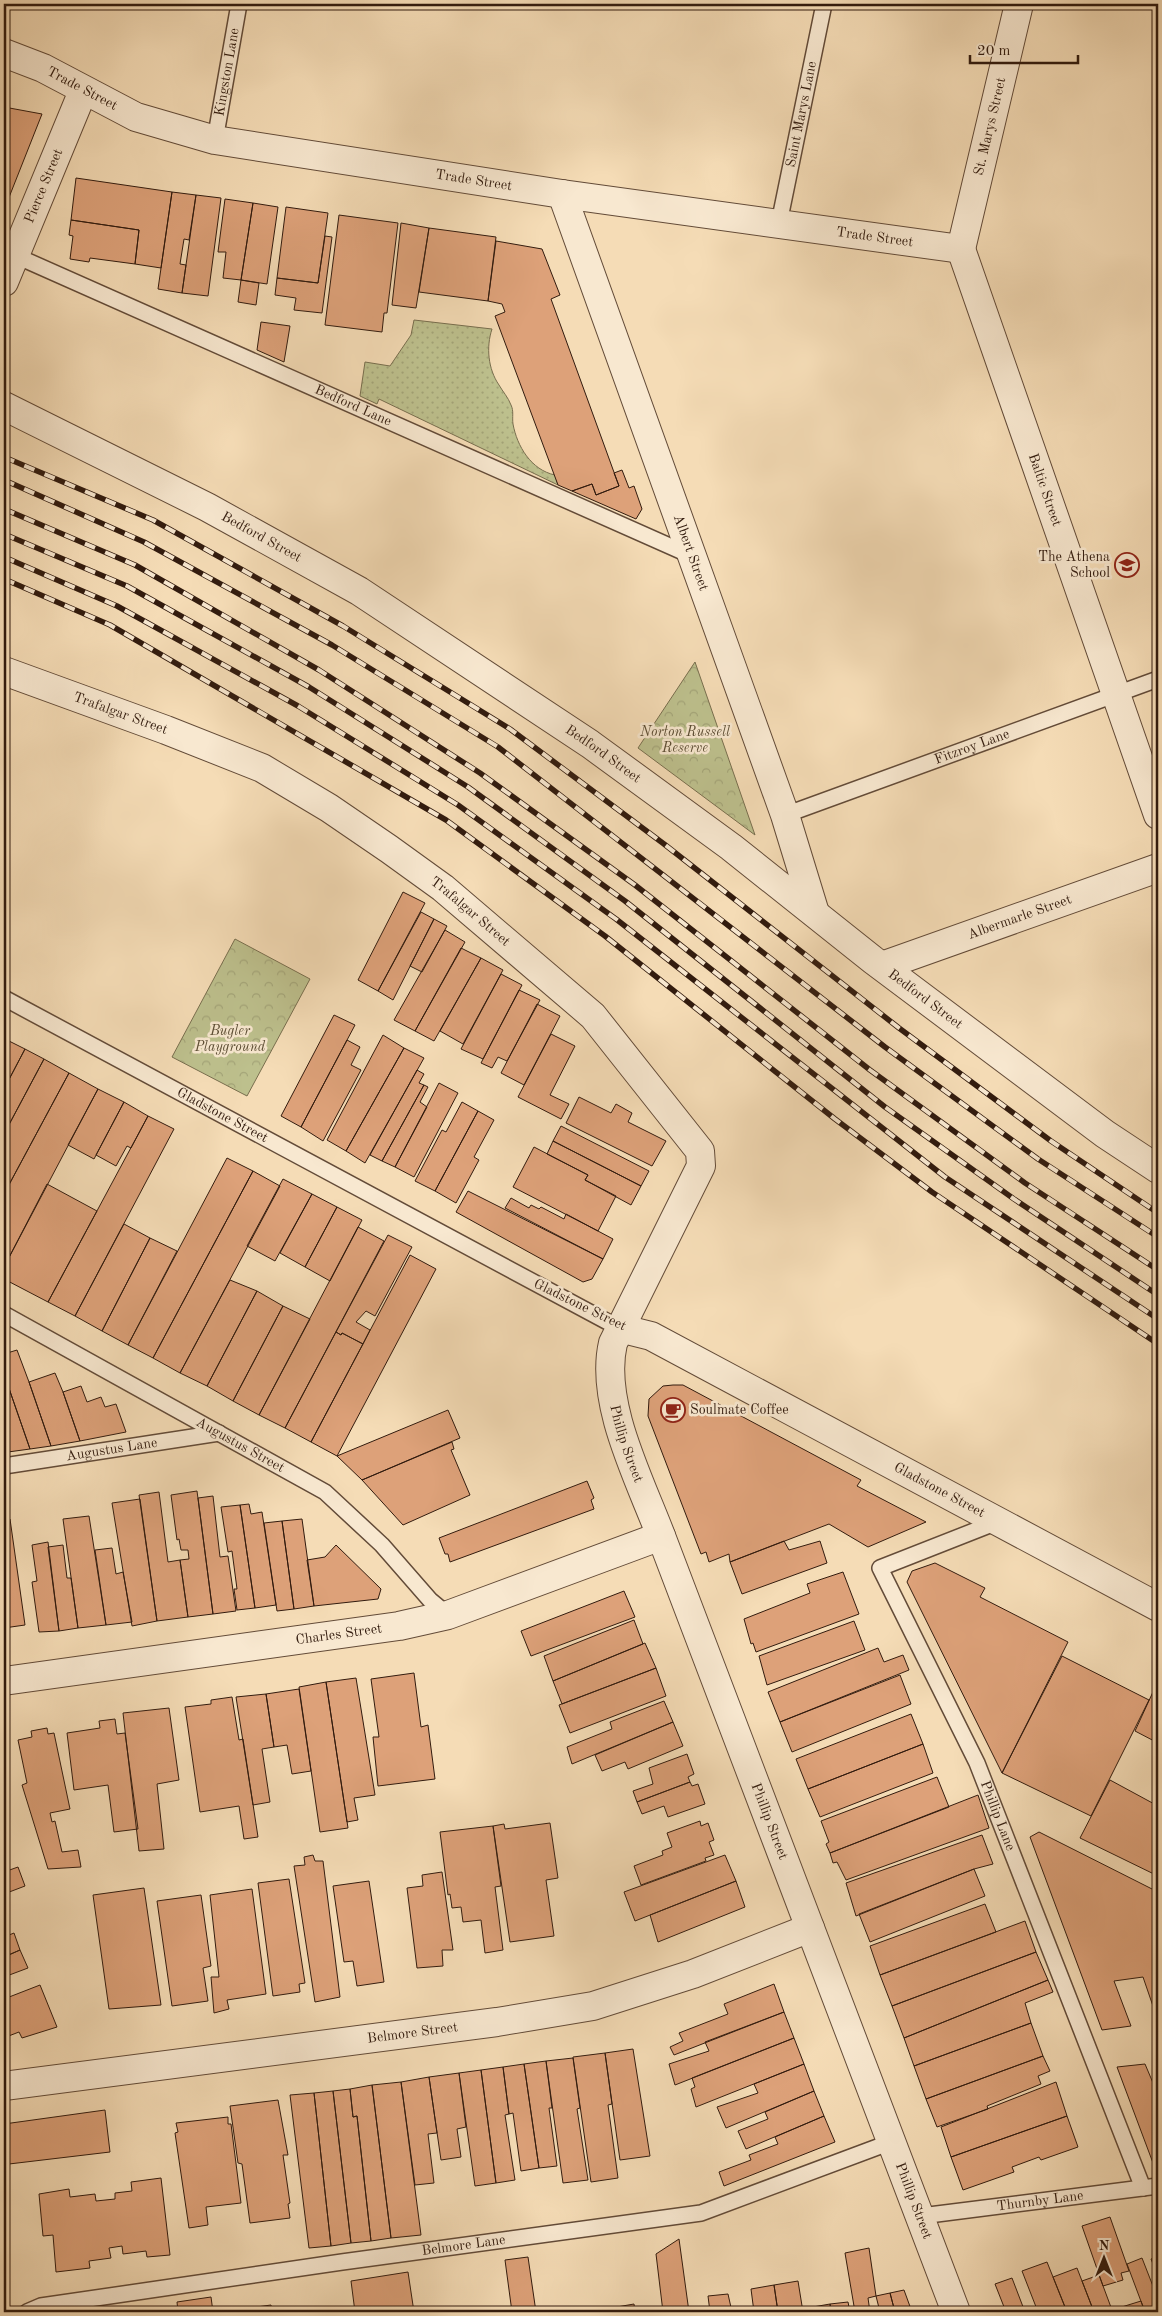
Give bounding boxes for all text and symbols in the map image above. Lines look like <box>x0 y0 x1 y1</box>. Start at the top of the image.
street label: Kingston Lane <box>212 27 242 117</box>
scale bar <box>970 32 1077 64</box>
text: 20 m <box>977 44 1011 59</box>
street label: Saint Marys Lane <box>784 60 819 169</box>
street label: Trade Street <box>45 64 120 113</box>
street label: St. Marys Street <box>972 76 1008 177</box>
street label: Pierce Street <box>22 147 65 225</box>
street label: Trade Street <box>434 167 513 193</box>
street label: Trade Street <box>835 225 914 249</box>
street label: Bedford Lane <box>313 382 394 429</box>
street label: Baltic Street <box>1026 452 1064 528</box>
street label: Bedford Street <box>219 509 304 565</box>
street label: Albert Street <box>671 513 711 593</box>
place label: The Athena School <box>1038 550 1110 580</box>
school or university icon: The Athena School <box>1114 552 1140 578</box>
street label: Trafalgar Street <box>71 690 170 737</box>
street label: Bedford Street <box>563 723 644 786</box>
park label: Norton Russell Reserve <box>639 725 730 755</box>
street label: Fitzroy Lane <box>933 727 1011 767</box>
street label: Trafalgar Street <box>428 874 513 949</box>
street label: Albermarle Street <box>966 892 1073 942</box>
street label: Bedford Street <box>885 967 965 1032</box>
park label: Bugler Playground <box>194 1024 266 1055</box>
street label: Gladstone Street <box>175 1085 270 1145</box>
street label: Gladstone Street <box>532 1277 629 1333</box>
cafe icon: Soulmate Coffee <box>660 1397 686 1423</box>
place label: Soulmate Coffee <box>690 1403 789 1417</box>
street label: Phillip Street <box>607 1404 646 1484</box>
street label: Augustus Street <box>194 1415 287 1475</box>
street label: Augustus Lane <box>65 1436 158 1463</box>
street label: Gladstone Street <box>892 1460 987 1520</box>
street label: Charles Street <box>295 1621 383 1647</box>
street label: Phillip Lane <box>978 1779 1017 1853</box>
street label: Phillip Street <box>749 1781 790 1861</box>
street label: Belmore Street <box>366 2020 459 2046</box>
street label: Phillip Street <box>893 2160 935 2241</box>
street label: Thurnby Lane <box>996 2189 1084 2213</box>
street label: Belmore Lane <box>421 2233 506 2258</box>
north arrow <box>1080 2234 1130 2284</box>
text: N <box>1099 2239 1110 2253</box>

